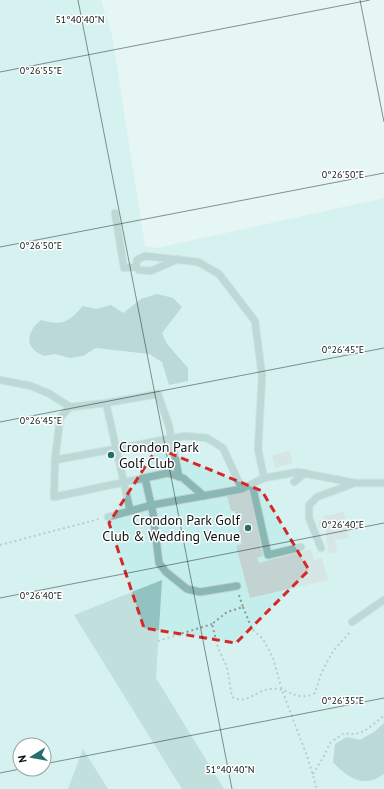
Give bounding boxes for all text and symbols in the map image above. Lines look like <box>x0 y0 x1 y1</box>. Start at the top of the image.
text: 51°40'40"N <box>55 13 105 26</box>
text: 0°26'55"E <box>20 64 62 77</box>
text: 0°26'50"E <box>322 168 364 181</box>
text: 0°26'50"E <box>20 239 62 252</box>
text: 0°26'45"E <box>322 343 364 356</box>
text: 0°26'45"E <box>20 414 62 427</box>
place label: Crondon Park Golf Club <box>119 438 199 472</box>
marker: Crondon Park Golf Club <box>106 450 116 460</box>
place label: Crondon Park Golf Club & Wedding Venue <box>102 511 241 545</box>
text: 0°26'40"E <box>322 518 364 531</box>
marker: Crondon Park Golf Club & Wedding Venue <box>243 523 253 533</box>
text: 0°26'40"E <box>20 589 62 602</box>
text: 0°26'35"E <box>322 694 364 707</box>
north arrow <box>12 737 52 777</box>
text: N <box>15 754 30 764</box>
text: 51°40'40"N <box>205 763 255 776</box>

